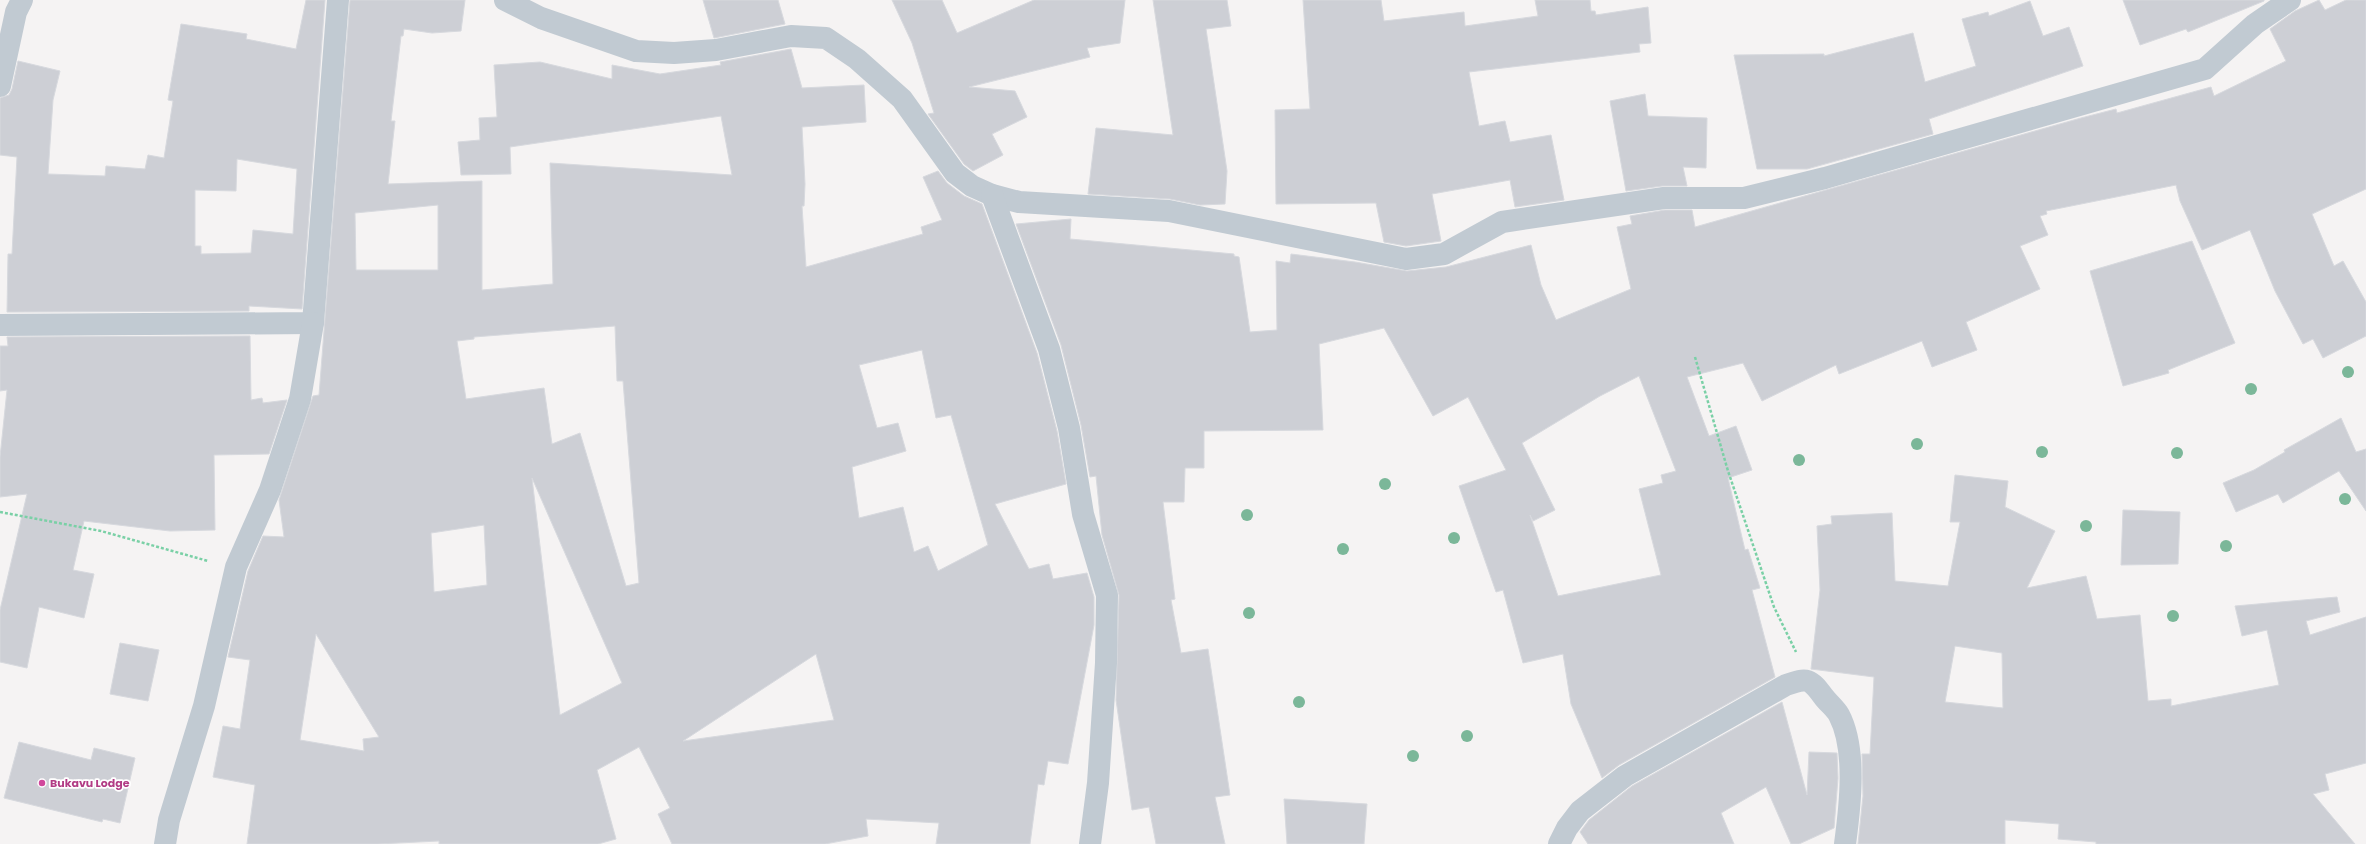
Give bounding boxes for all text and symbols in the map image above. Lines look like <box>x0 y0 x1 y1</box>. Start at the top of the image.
place label: Bukavu Lodge <box>50 775 130 791</box>
marker: Bukavu Lodge <box>37 778 47 788</box>

